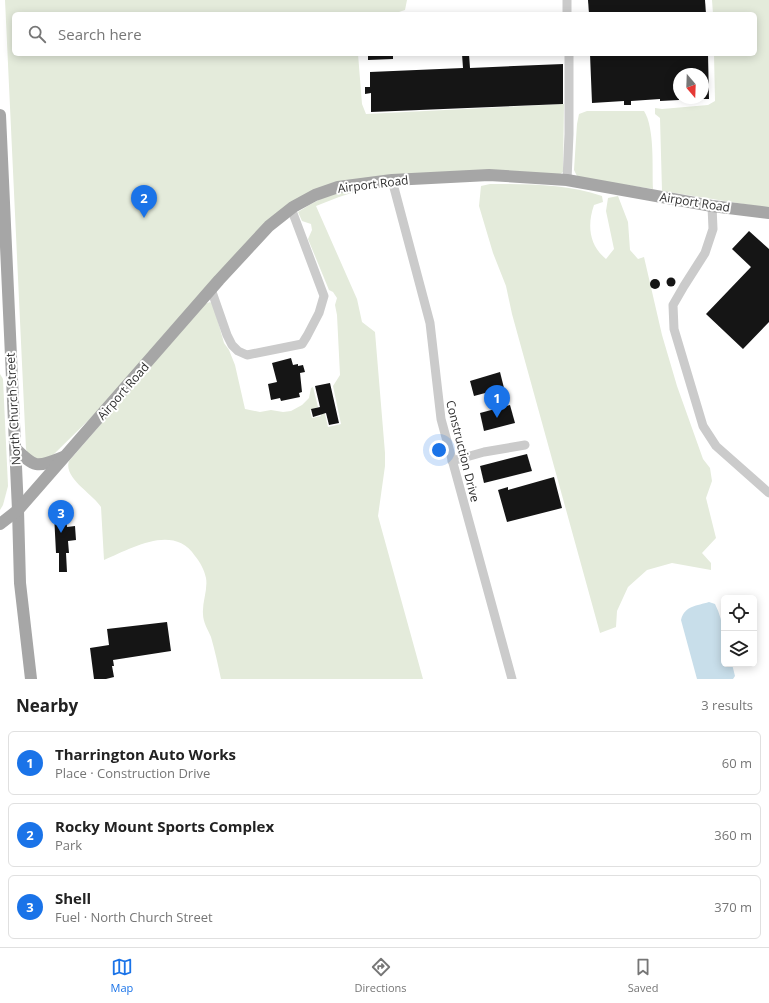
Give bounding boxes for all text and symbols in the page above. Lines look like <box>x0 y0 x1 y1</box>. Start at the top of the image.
search box <box>12 12 757 56</box>
icon: search <box>26 23 48 45</box>
text: Search here <box>58 24 142 44</box>
north arrow <box>673 68 709 104</box>
street label: Airport Road <box>337 171 409 197</box>
pin: 2 <box>131 185 157 218</box>
street label: Airport Road <box>659 188 731 216</box>
street label: North Church Street <box>2 352 24 466</box>
street label: Airport Road <box>93 359 153 423</box>
pin: 1 <box>484 385 510 418</box>
street label: Construction Drive <box>442 398 484 504</box>
your location <box>429 440 449 460</box>
pin: 3 <box>48 500 74 533</box>
map controls <box>721 595 757 667</box>
button: locate <box>721 595 757 631</box>
button: layers <box>721 631 757 667</box>
text: Nearby <box>16 694 78 717</box>
text: 3 results <box>701 696 753 714</box>
text: Tharrington Auto Works <box>55 744 236 764</box>
text: 1 <box>26 754 34 772</box>
text: 60 m <box>722 754 752 772</box>
text: Place · Construction Drive <box>55 764 210 782</box>
text: Rocky Mount Sports Complex <box>55 816 274 836</box>
text: 2 <box>26 826 34 844</box>
text: 360 m <box>714 826 752 844</box>
text: Park <box>55 836 82 854</box>
text: Shell <box>55 888 91 908</box>
text: 3 <box>26 898 34 916</box>
text: 370 m <box>714 898 752 916</box>
text: Fuel · North Church Street <box>55 908 213 926</box>
tab: Map <box>111 956 133 995</box>
tab: Directions <box>355 956 407 995</box>
tab: Saved <box>628 956 658 995</box>

